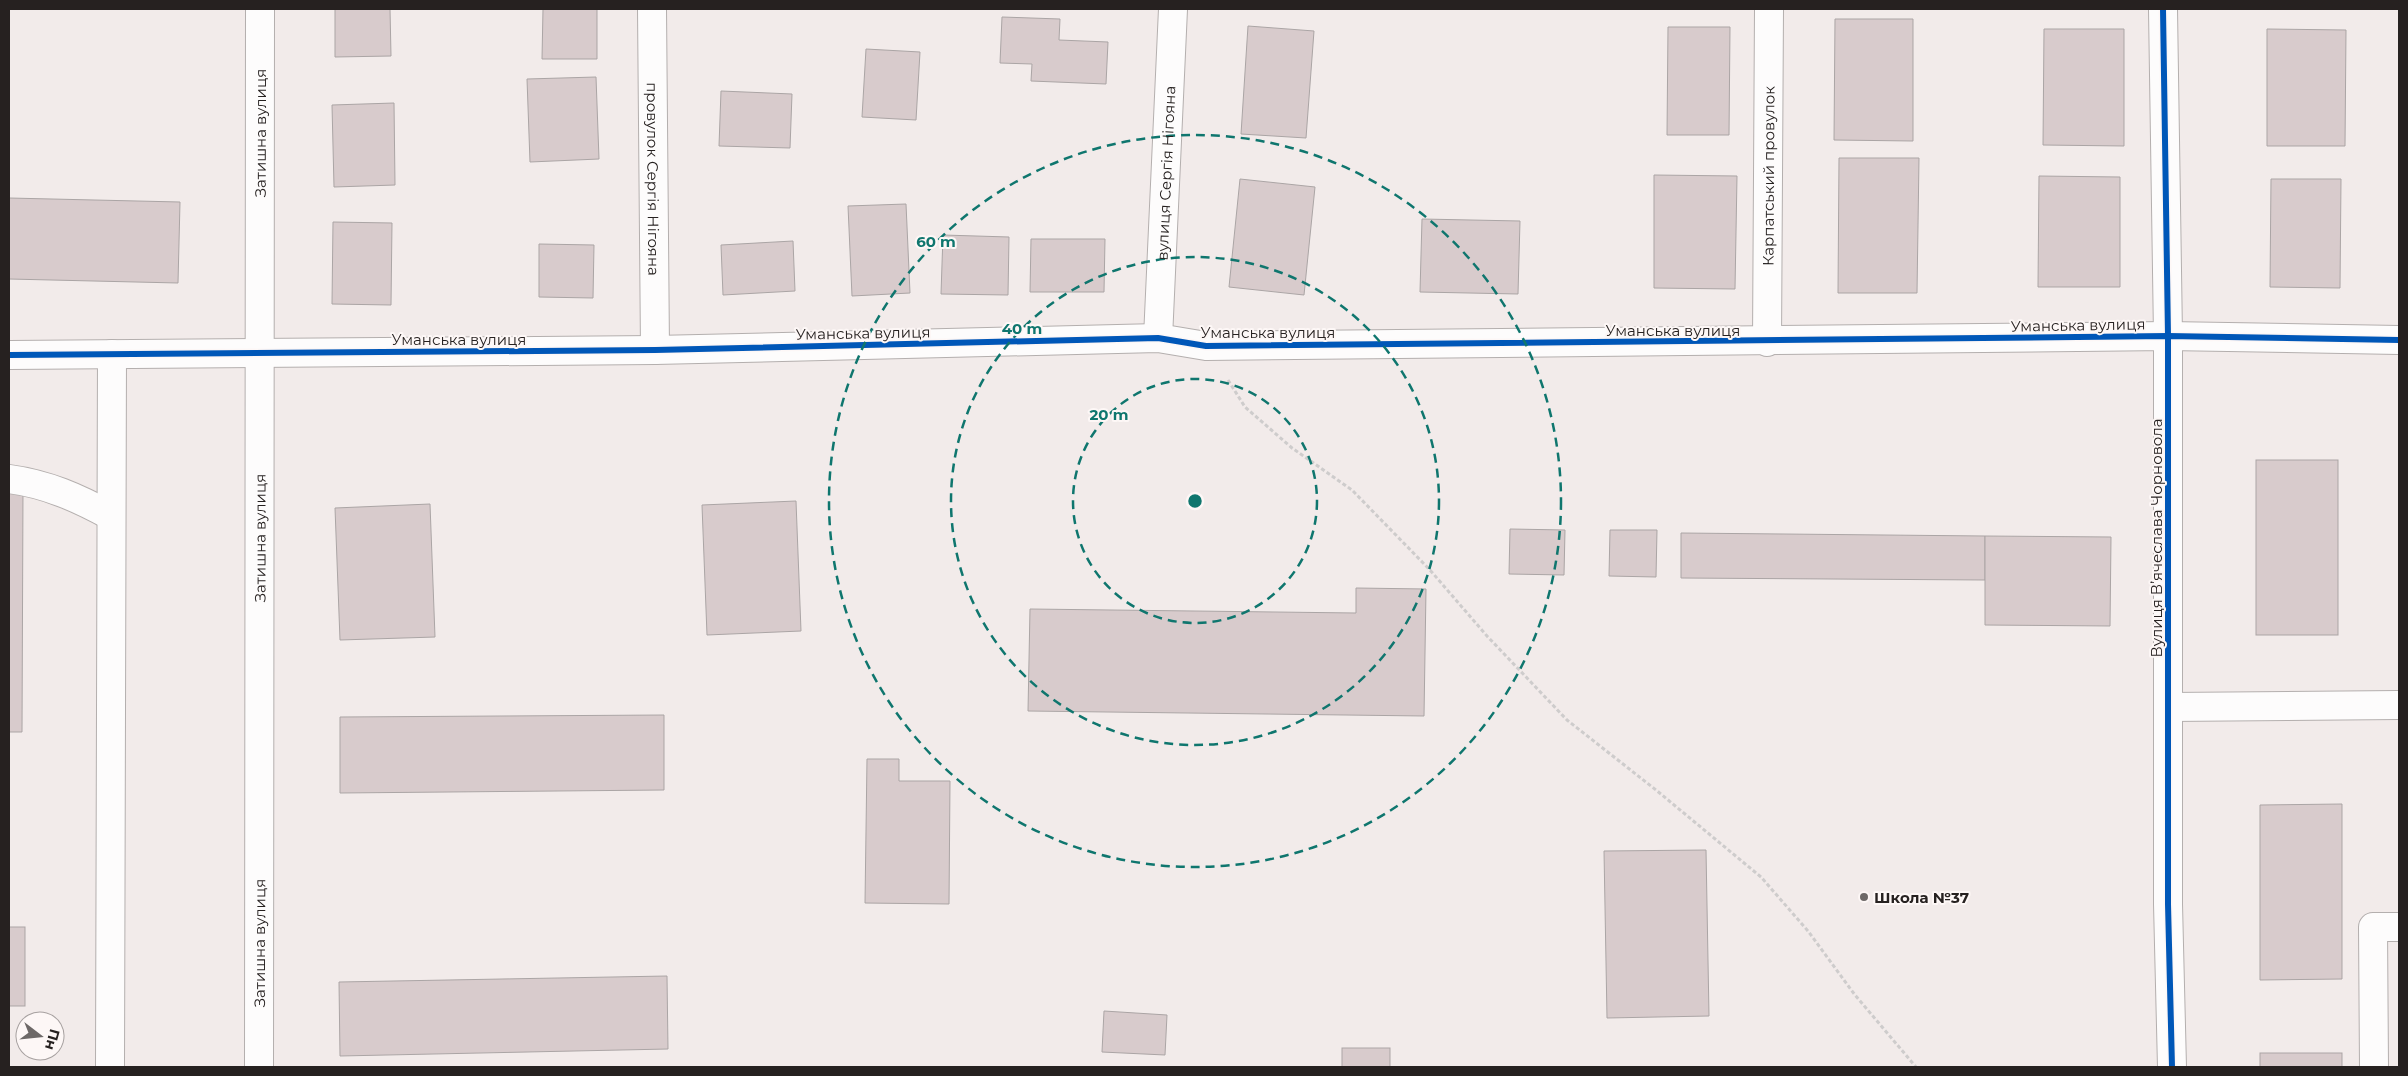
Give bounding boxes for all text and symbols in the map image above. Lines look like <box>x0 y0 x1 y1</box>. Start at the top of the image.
street label: Затишна вулиця <box>250 69 269 197</box>
street label: провулок Сергія Нігояна <box>643 82 664 276</box>
street label: вулиця Сергія Нігояна <box>1152 85 1179 261</box>
street label: Карпатський провулок <box>1758 86 1778 266</box>
text: 60 m <box>916 232 956 251</box>
street label: Уманська вулиця <box>2010 314 2146 336</box>
text: 40 m <box>1002 319 1042 338</box>
street label: Уманська вулиця <box>1606 321 1740 340</box>
street label: Уманська вулиця <box>795 322 931 344</box>
street label: Уманська вулиця <box>1201 323 1335 342</box>
street label: Уманська вулиця <box>392 330 526 349</box>
text: 20 m <box>1089 405 1129 424</box>
street label: Вулиця Вʼячеслава Чорновола <box>2147 418 2166 658</box>
street label: Затишна вулиця <box>250 474 269 602</box>
centre of rings <box>1186 492 1204 510</box>
street label: Затишна вулиця <box>250 879 269 1007</box>
place label: Школа №37 <box>1874 888 1969 907</box>
marker: Школа №37 <box>1858 891 1870 903</box>
north arrow <box>15 1011 65 1061</box>
text: Пн <box>41 1027 64 1052</box>

